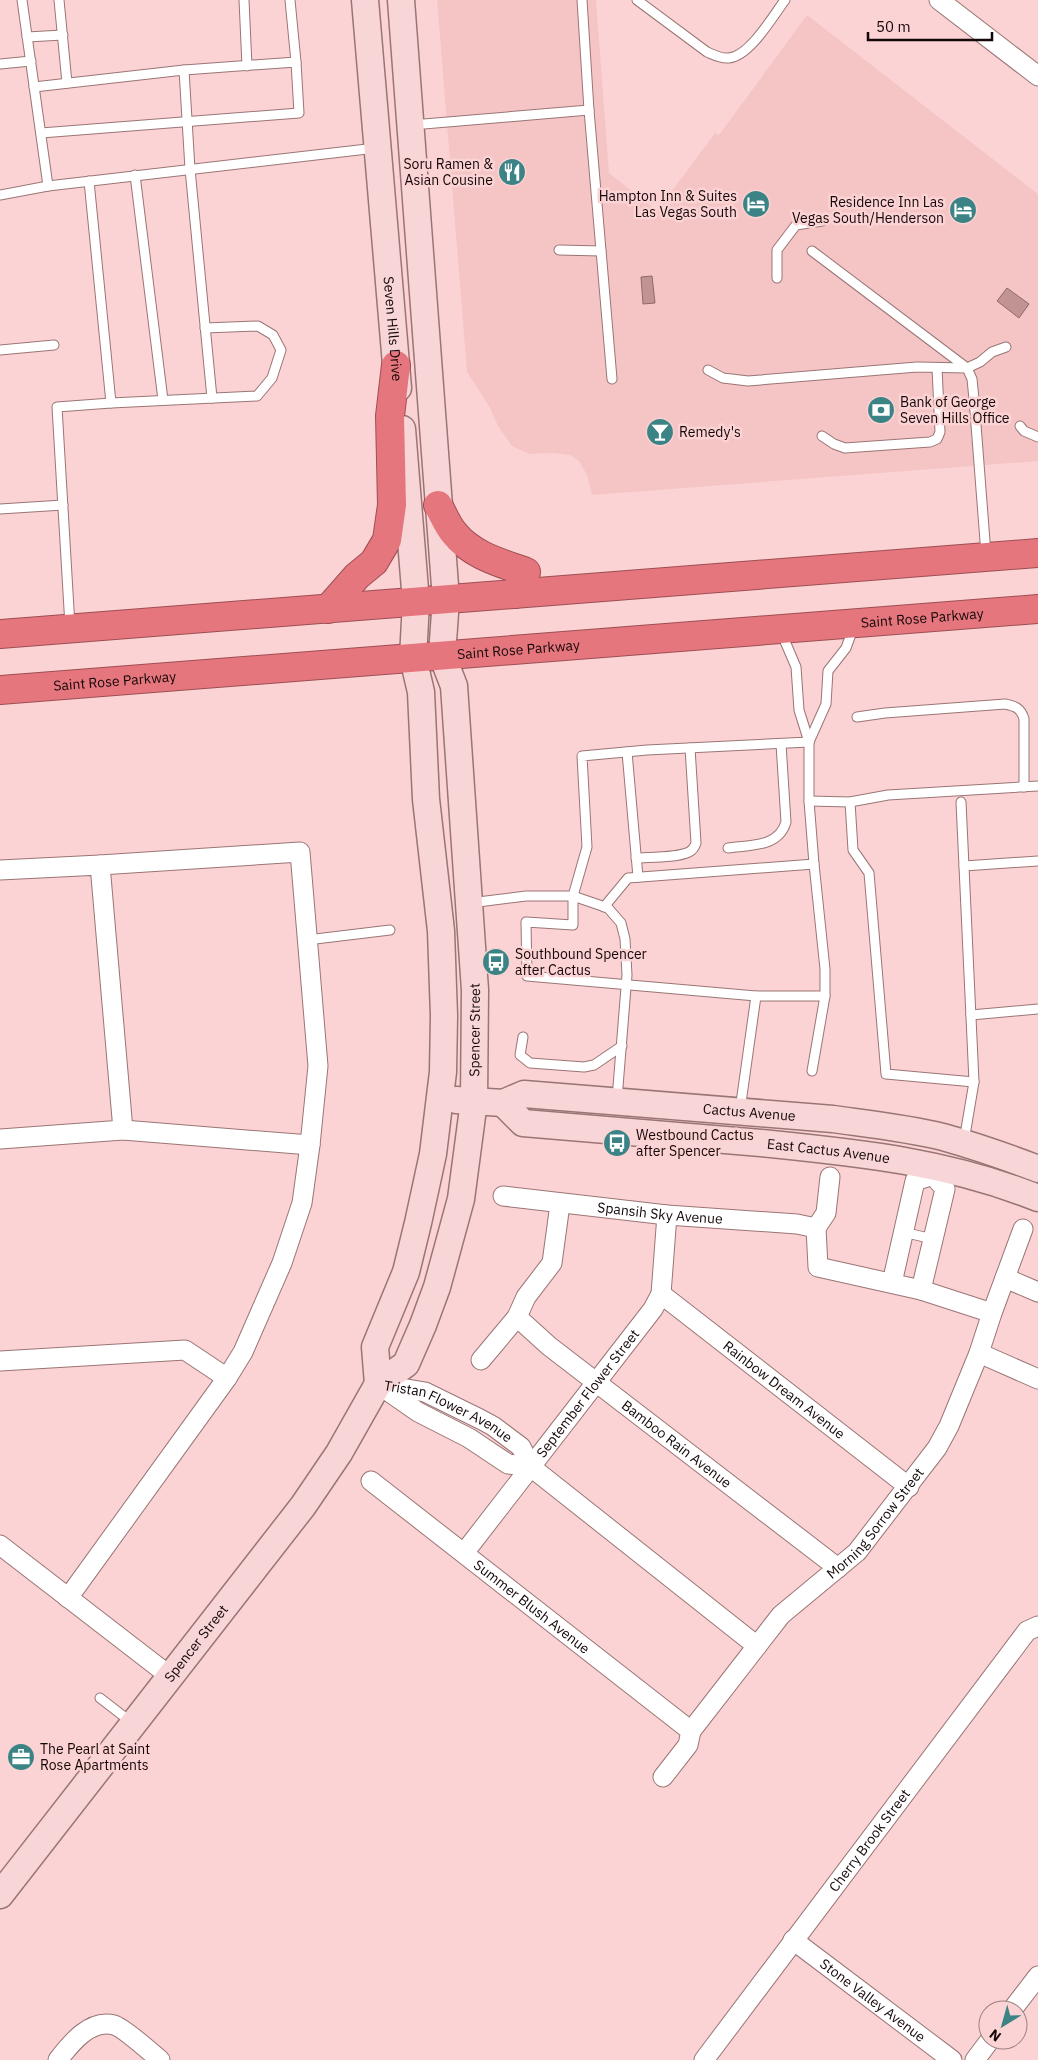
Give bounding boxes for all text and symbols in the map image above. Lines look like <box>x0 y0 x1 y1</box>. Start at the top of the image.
scale bar <box>868 10 992 42</box>
text: 50 m <box>876 17 911 36</box>
place label: Soru Ramen & Asian Cousine <box>403 155 493 189</box>
restaurant icon: Soru Ramen & Asian Cousine <box>497 157 527 187</box>
place label: Hampton Inn & Suites Las Vegas South <box>599 187 737 221</box>
hotel icon: Hampton Inn & Suites Las Vegas South <box>741 189 771 219</box>
place label: Residence Inn Las Vegas South/Henderson <box>792 193 944 227</box>
hotel icon: Residence Inn Las Vegas South/Henderson <box>948 195 978 225</box>
street label: Seven Hills Drive <box>380 276 406 382</box>
place label: Bank of George Seven Hills Office <box>900 393 1010 427</box>
bank icon: Bank of George Seven Hills Office <box>866 395 896 425</box>
bar icon: Remedy's <box>645 417 675 447</box>
place label: Remedy's <box>679 423 741 441</box>
street label: Saint Rose Parkway <box>860 604 984 632</box>
street label: Saint Rose Parkway <box>456 636 581 663</box>
street label: Saint Rose Parkway <box>53 667 177 695</box>
place label: Southbound Spencer after Cactus <box>515 945 647 979</box>
bus stop icon: Southbound Spencer after Cactus <box>481 947 511 977</box>
street label: Spencer Street <box>465 983 484 1077</box>
street label: Cactus Avenue <box>702 1100 797 1125</box>
place label: Westbound Cactus after Spencer <box>636 1126 754 1160</box>
bus stop icon: Westbound Cactus after Spencer <box>602 1128 632 1158</box>
street label: East Cactus Avenue <box>766 1135 891 1167</box>
street label: Spansih Sky Avenue <box>596 1198 724 1228</box>
street label: September Flower Street <box>532 1325 643 1461</box>
street label: Rainbow Dream Avenue <box>720 1337 849 1443</box>
street label: Tristan Flower Avenue <box>383 1376 516 1447</box>
street label: Bamboo Rain Avenue <box>618 1396 735 1492</box>
street label: Morning Sorrow Street <box>823 1464 928 1583</box>
street label: Summer Blush Avenue <box>470 1556 594 1658</box>
street label: Spencer Street <box>160 1601 232 1686</box>
place label: The Pearl at Saint Rose Apartments <box>40 1740 150 1774</box>
office icon: The Pearl at Saint Rose Apartments <box>6 1742 36 1772</box>
street label: Cherry Brook Street <box>825 1785 914 1895</box>
street label: Stone Valley Avenue <box>816 1955 929 2046</box>
north arrow <box>978 2000 1028 2050</box>
text: N <box>986 2025 1005 2046</box>

